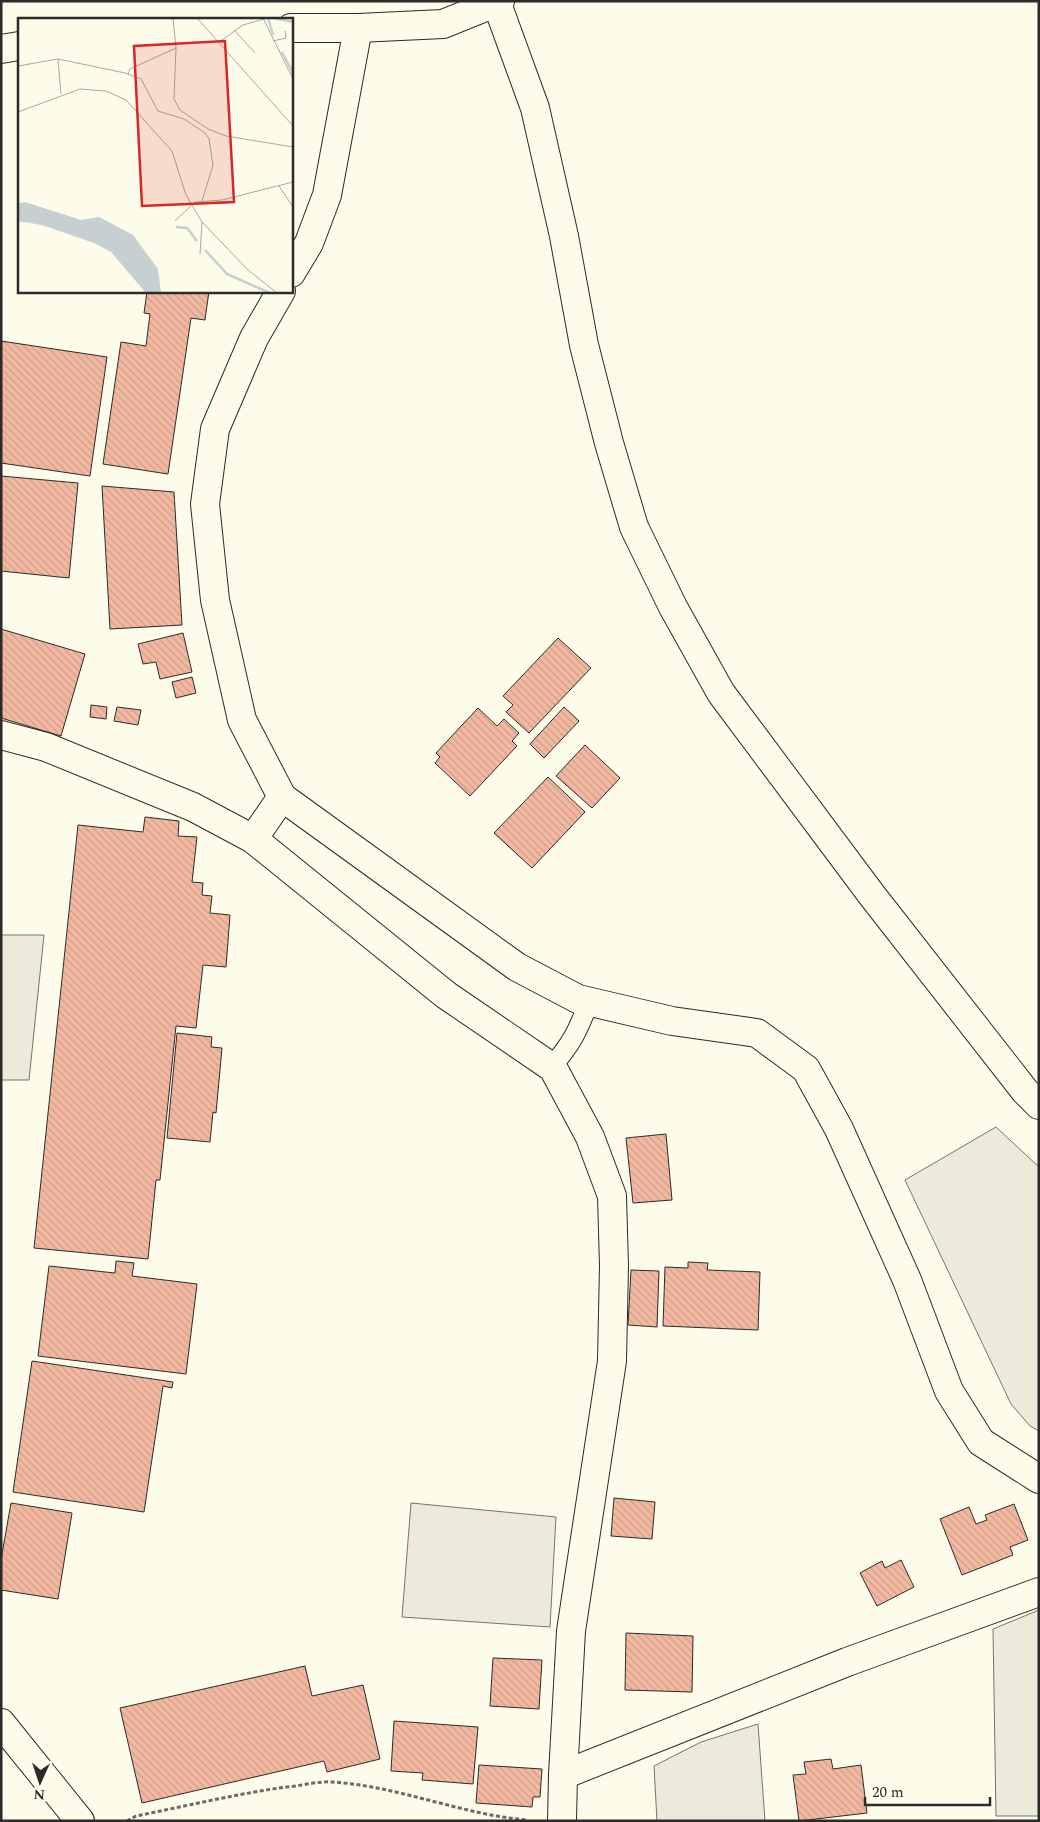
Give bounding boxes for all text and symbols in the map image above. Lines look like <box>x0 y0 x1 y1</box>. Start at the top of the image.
inset map <box>18 18 292 292</box>
north arrow <box>15 1757 65 1807</box>
scale bar <box>865 1774 990 1806</box>
text: 20 m <box>872 1781 904 1804</box>
text: N <box>33 1784 46 1805</box>

